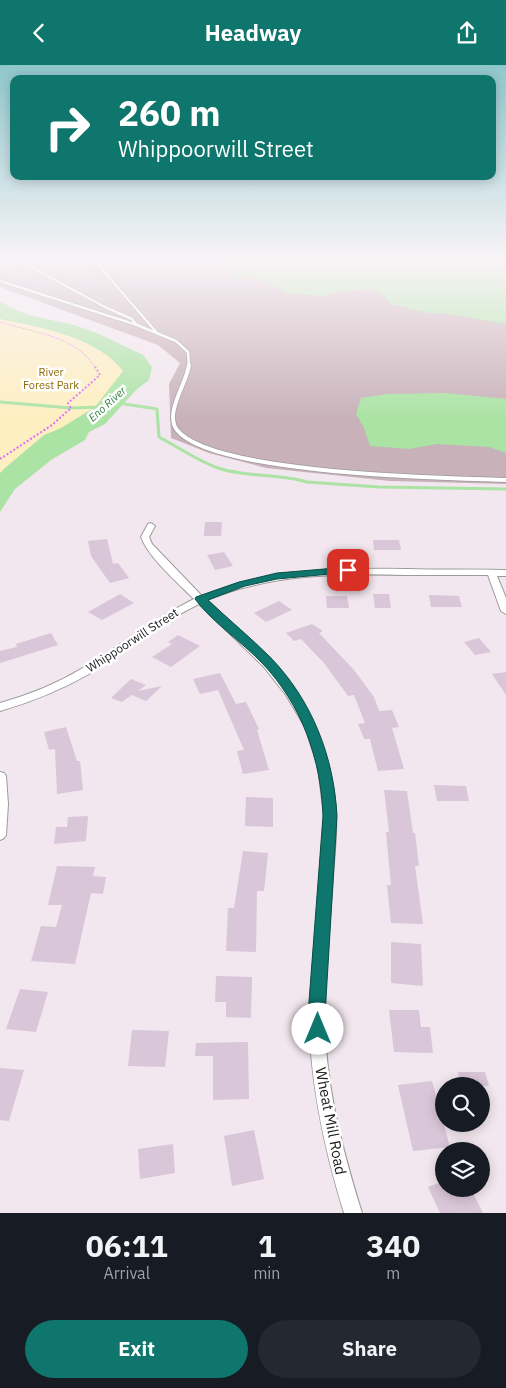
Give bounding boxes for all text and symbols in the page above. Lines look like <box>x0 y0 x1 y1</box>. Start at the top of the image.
text: Headway <box>205 18 301 47</box>
icon: back <box>25 19 53 47</box>
icon: share <box>453 19 481 47</box>
text: 260 m <box>118 90 221 136</box>
icon: right <box>35 95 100 160</box>
text: Whippoorwill Street <box>118 134 314 163</box>
park label: River Forest Park <box>23 365 79 392</box>
water label: Eno River <box>85 383 129 425</box>
pin <box>327 549 369 591</box>
icon: arrive <box>334 556 362 584</box>
street label: Whippoorwill Street <box>83 605 181 675</box>
position arrow <box>291 1002 343 1054</box>
street label: Wheat Mill Road <box>311 1066 351 1176</box>
map controls <box>435 1077 490 1197</box>
button: search <box>435 1077 490 1132</box>
button: layers <box>435 1142 490 1197</box>
text: 06:11 <box>86 1226 168 1265</box>
text: 1 <box>258 1226 276 1265</box>
text: 340 <box>366 1226 420 1265</box>
text: Arrival <box>103 1263 150 1283</box>
text: min <box>253 1263 280 1283</box>
text: m <box>386 1263 400 1283</box>
button: Exit <box>25 1320 248 1378</box>
button: Share <box>258 1320 481 1378</box>

